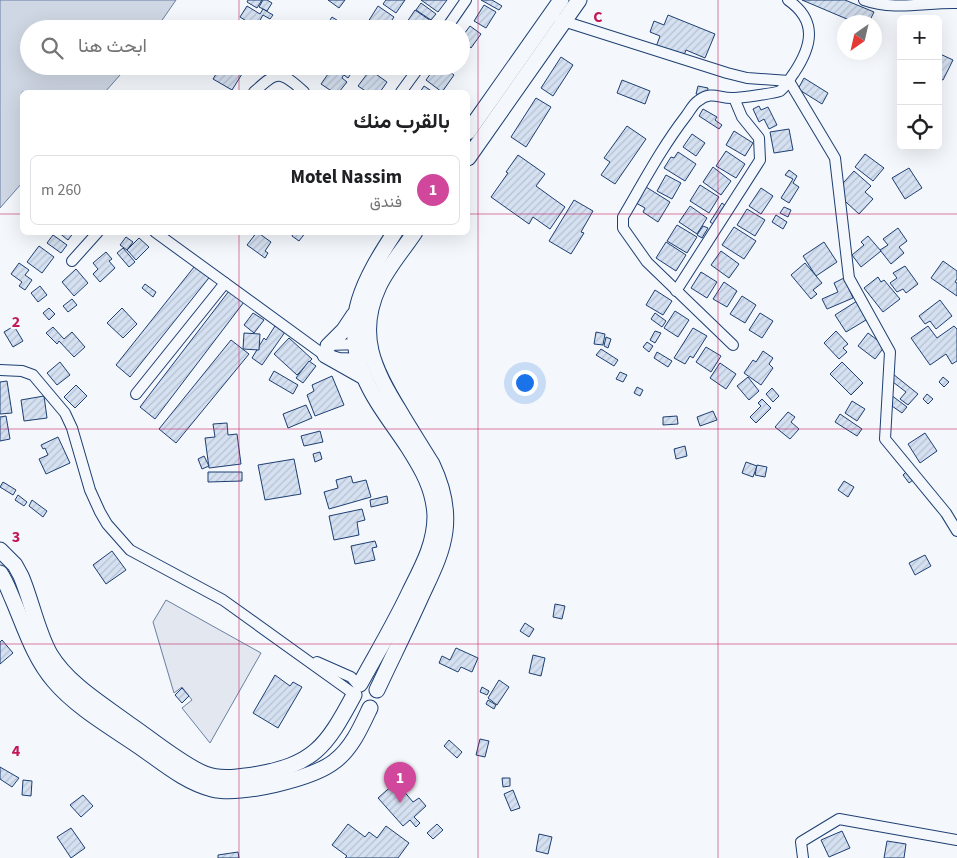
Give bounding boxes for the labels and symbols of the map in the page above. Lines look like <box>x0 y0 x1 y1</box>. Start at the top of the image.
text: C <box>593 6 603 28</box>
north arrow <box>837 15 882 60</box>
text: 2 <box>12 311 20 333</box>
your location <box>512 370 538 396</box>
text: 3 <box>12 526 20 548</box>
text: 4 <box>12 740 21 762</box>
pin: 1 <box>384 762 416 803</box>

